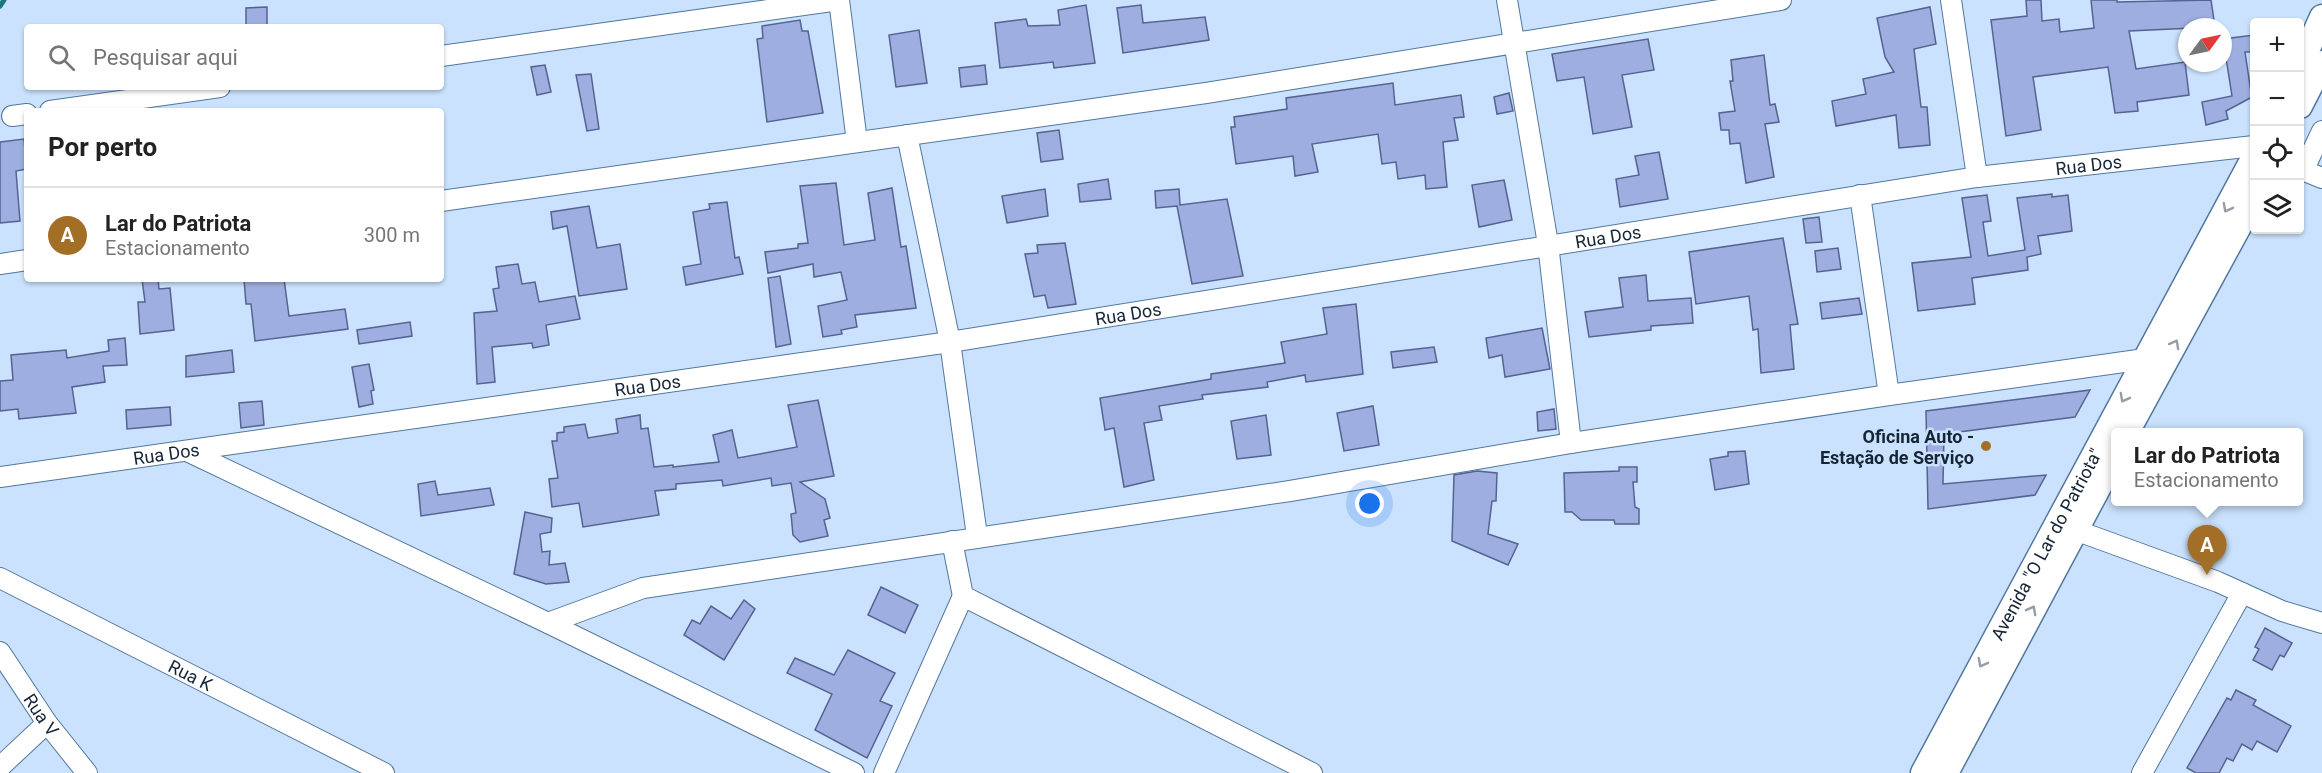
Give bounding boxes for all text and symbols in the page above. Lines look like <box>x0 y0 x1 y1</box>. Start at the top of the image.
north arrow <box>2178 18 2232 72</box>
map controls <box>2250 18 2304 234</box>
button: + <box>2250 18 2304 72</box>
search box <box>24 24 444 90</box>
icon: search <box>45 41 78 74</box>
text: Pesquisar aqui <box>93 45 238 70</box>
button: − <box>2250 72 2304 126</box>
button: locate <box>2250 126 2304 180</box>
text: Por perto <box>48 132 157 162</box>
street label: Rua Dos <box>2054 150 2123 179</box>
button: layers <box>2250 180 2304 234</box>
one-way arrow <box>2223 202 2234 212</box>
text: Lar do Patriota <box>105 211 251 236</box>
street label: Rua Dos <box>1573 221 1643 252</box>
text: A <box>61 223 74 247</box>
text: 300 m <box>364 223 420 247</box>
text: Estacionamento <box>105 236 250 260</box>
street label: Rua Dos <box>1094 298 1163 329</box>
one-way arrow <box>2168 340 2179 350</box>
street label: Rua Dos <box>613 370 682 400</box>
one-way arrow <box>2120 392 2131 403</box>
place label: Oficina Auto - Estação de Serviço <box>1820 426 1974 468</box>
popup <box>2111 428 2303 506</box>
street label: Rua Dos <box>132 438 201 468</box>
marker: Oficina Auto - Estação de Serviço <box>1979 439 1993 453</box>
text: Lar do Patriota <box>2134 443 2280 468</box>
street label: Avenida "O Lar do Patriota" <box>1986 445 2106 643</box>
text: Estacionamento <box>2134 468 2279 492</box>
your location <box>1355 489 1384 518</box>
pin: A <box>2188 526 2226 575</box>
one-way arrow <box>2025 606 2036 616</box>
street label: Rua K <box>165 655 217 695</box>
one-way arrow <box>1978 656 1989 667</box>
street label: Rua V <box>20 689 64 740</box>

